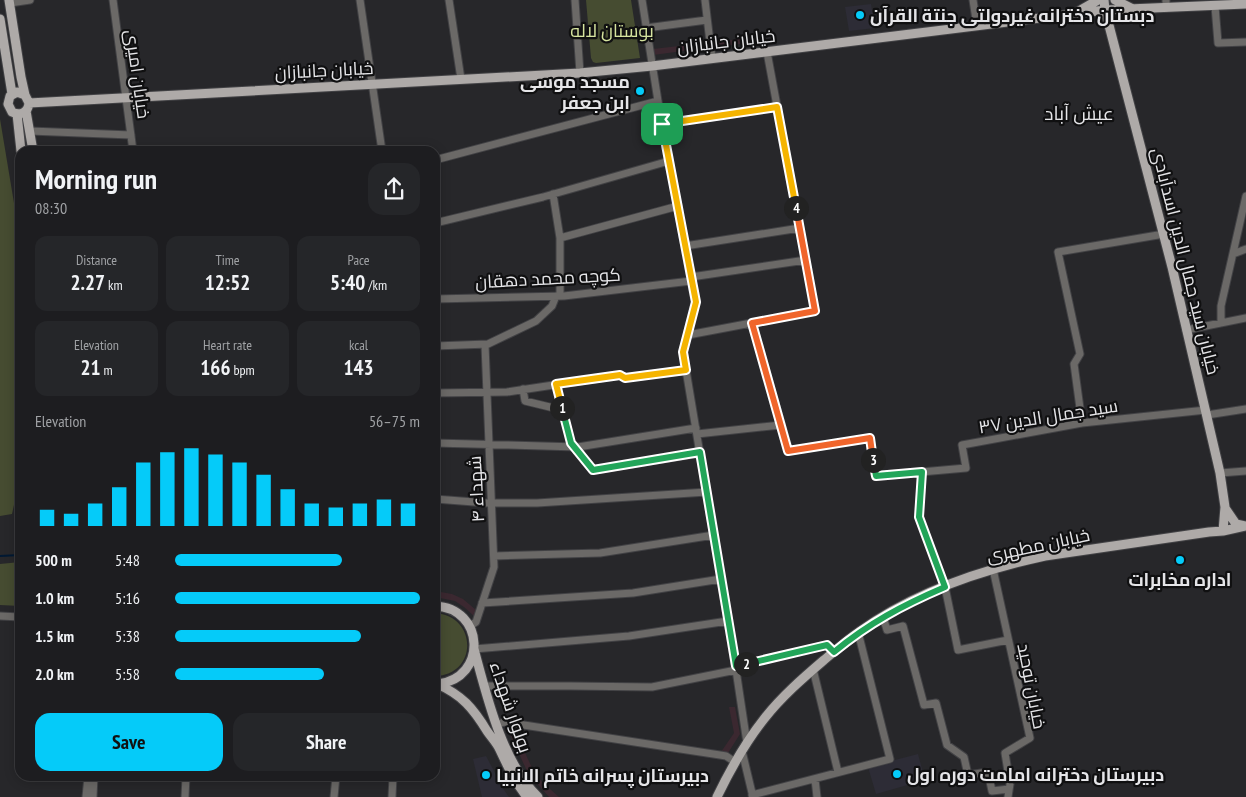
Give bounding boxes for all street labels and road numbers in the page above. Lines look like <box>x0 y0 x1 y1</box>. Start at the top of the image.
street label: خیابان جانبازان <box>676 24 776 58</box>
street label: خیابان امیری <box>120 28 156 120</box>
street label: خیابان جانبازان <box>274 56 374 84</box>
street label: خیابان سید جمال الدین اسدآبادی <box>1147 145 1225 377</box>
street label: کوچه محمد دهقان <box>475 263 621 294</box>
street label: سید جمال الدین ۳۷ <box>977 394 1119 438</box>
street label: شهداء ۴ <box>463 455 489 523</box>
street label: خیابان مطهری <box>984 523 1092 567</box>
street label: خیابان توحید <box>1012 641 1052 731</box>
street label: بولوار شهداء <box>485 658 537 756</box>

